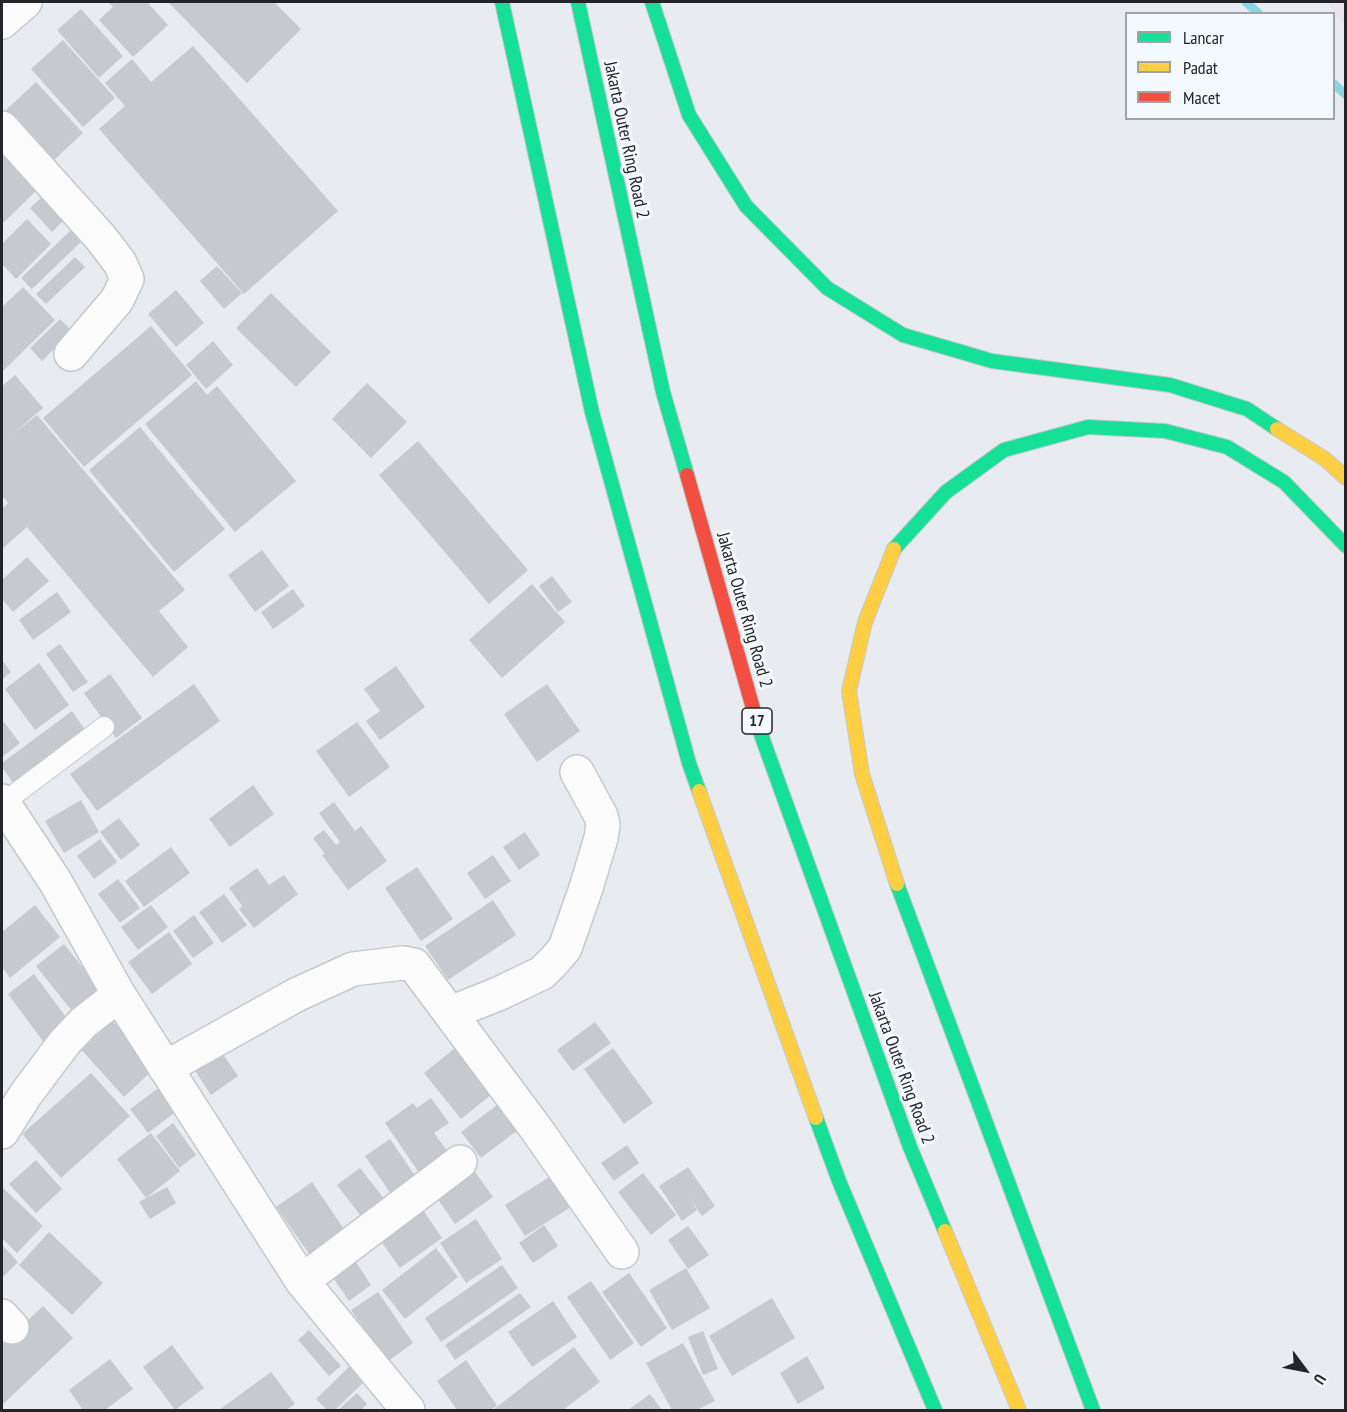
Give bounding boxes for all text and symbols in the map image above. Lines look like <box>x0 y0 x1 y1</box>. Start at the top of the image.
legend <box>1125 12 1335 120</box>
text: Lancar <box>1183 26 1224 49</box>
text: Padat <box>1183 56 1218 79</box>
street label: Jakarta Outer Ring Road 2 <box>599 59 653 221</box>
text: Macet <box>1183 86 1220 109</box>
street label: Jakarta Outer Ring Road 2 <box>712 530 776 690</box>
road number: 17 <box>742 708 772 734</box>
street label: Jakarta Outer Ring Road 2 <box>863 989 939 1147</box>
north arrow <box>1275 1340 1335 1400</box>
text: U <box>1310 1371 1331 1388</box>

